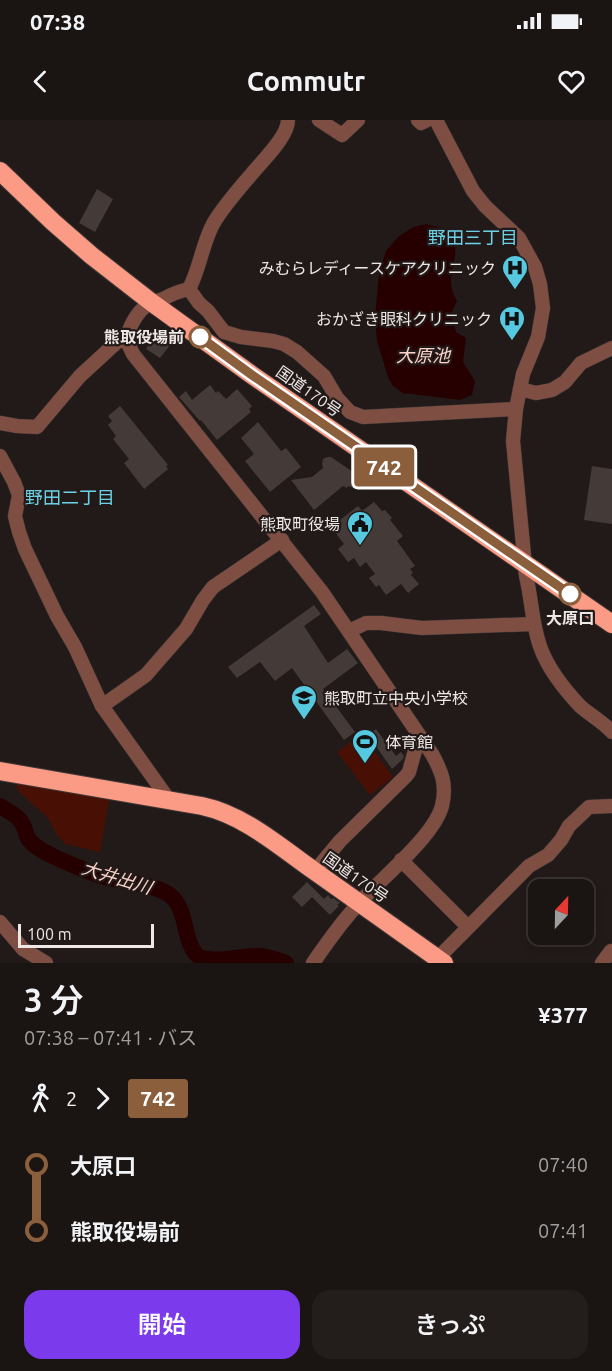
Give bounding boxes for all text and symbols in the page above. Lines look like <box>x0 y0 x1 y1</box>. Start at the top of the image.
text: 07:38 <box>30 9 85 34</box>
icon: back <box>24 65 57 98</box>
icon: heart <box>555 65 588 98</box>
text: Commutr <box>247 66 365 96</box>
district label: 野田三丁目 <box>428 227 518 247</box>
hospital icon: みむらレディースケアクリニック <box>500 253 530 291</box>
place label: みむらレディースケアクリニック <box>259 259 496 277</box>
hospital icon: おかざき眼科クリニック <box>497 304 527 342</box>
place label: おかざき眼科クリニック <box>316 310 492 328</box>
marker: 熊取役場前 <box>189 326 211 348</box>
place label: 熊取役場前 <box>104 328 184 346</box>
water label: 大原池 <box>396 345 452 365</box>
street label: 国道170号 <box>273 362 345 420</box>
line badge: 742 <box>350 448 418 486</box>
text: 742 <box>366 455 402 479</box>
district label: 野田二丁目 <box>25 487 115 507</box>
public building icon: 熊取町役場 <box>345 509 375 547</box>
place label: 熊取町役場 <box>260 515 340 533</box>
marker: 大原口 <box>559 583 581 605</box>
place label: 大原口 <box>546 609 594 627</box>
school or university icon: 熊取町立中央小学校 <box>289 683 319 721</box>
place label: 熊取町立中央小学校 <box>324 689 468 707</box>
sports icon: 体育館 <box>350 727 380 765</box>
place label: 体育館 <box>385 733 433 751</box>
street label: 国道170号 <box>320 848 392 906</box>
water label: 大井出川 <box>80 857 156 898</box>
north arrow <box>528 879 594 945</box>
map controls <box>528 879 594 945</box>
scale bar <box>18 921 154 948</box>
text: 100 m <box>27 925 72 943</box>
text: 3 分 <box>24 981 83 1018</box>
text: ¥377 <box>538 1002 588 1027</box>
text: 07:38 – 07:41 · バス <box>24 1026 197 1049</box>
icon: walk <box>24 1082 57 1115</box>
icon: forward <box>86 1082 119 1115</box>
text: 742 <box>140 1086 176 1110</box>
text: 2 <box>66 1087 77 1110</box>
text: 大原口 <box>70 1153 136 1178</box>
text: 07:40 <box>538 1153 588 1176</box>
text: 熊取役場前 <box>70 1219 180 1244</box>
text: 07:41 <box>538 1219 588 1242</box>
button: 開始 <box>24 1290 300 1359</box>
button: きっぷ <box>312 1290 588 1359</box>

